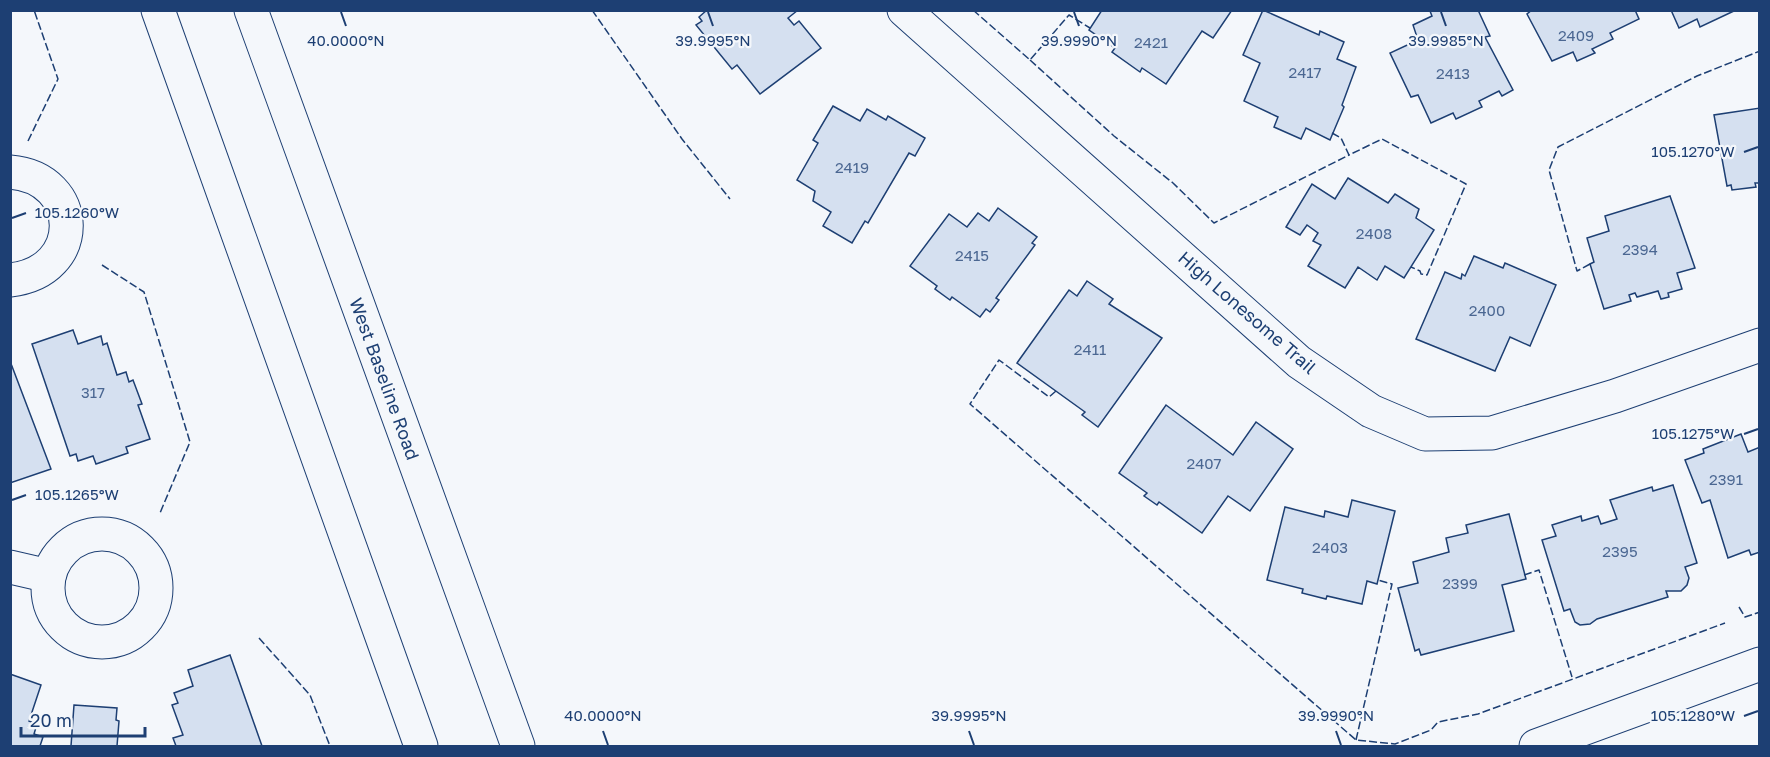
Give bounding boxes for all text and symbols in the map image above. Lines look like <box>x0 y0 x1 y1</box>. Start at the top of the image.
house number: 2409 <box>1558 26 1594 44</box>
text: 40.0000°N <box>307 31 385 49</box>
text: 39.9995°N <box>675 31 751 49</box>
text: 39.9990°N <box>1041 31 1117 49</box>
text: 39.9985°N <box>1408 31 1484 49</box>
house number: 2421 <box>1134 33 1168 51</box>
house number: 2417 <box>1288 63 1322 81</box>
house number: 2413 <box>1436 64 1470 82</box>
text: 105.1270°W <box>1651 142 1735 160</box>
house number: 2419 <box>835 158 869 176</box>
text: 105.1260°W <box>35 203 119 221</box>
house number: 2408 <box>1356 224 1392 242</box>
house number: 2394 <box>1622 240 1658 258</box>
house number: 2415 <box>955 246 989 264</box>
street label: High Lonesome Trail <box>1174 246 1321 378</box>
street label: West Baseline Road <box>345 294 425 463</box>
house number: 2400 <box>1469 301 1505 319</box>
house number: 2411 <box>1074 340 1106 358</box>
house number: 317 <box>81 383 105 401</box>
text: 105.1275°W <box>1652 424 1734 442</box>
house number: 2407 <box>1186 454 1222 472</box>
house number: 2391 <box>1709 470 1743 488</box>
text: 105.1265°W <box>35 485 119 503</box>
house number: 2403 <box>1312 538 1348 556</box>
house number: 2395 <box>1602 542 1638 560</box>
house number: 2399 <box>1442 574 1478 592</box>
scale bar <box>21 700 146 738</box>
text: 40.0000°N <box>564 706 642 724</box>
text: 39.9995°N <box>931 706 1007 724</box>
text: 39.9990°N <box>1298 706 1374 724</box>
text: 105.1280°W <box>1651 706 1735 724</box>
text: 20 m <box>30 709 72 731</box>

